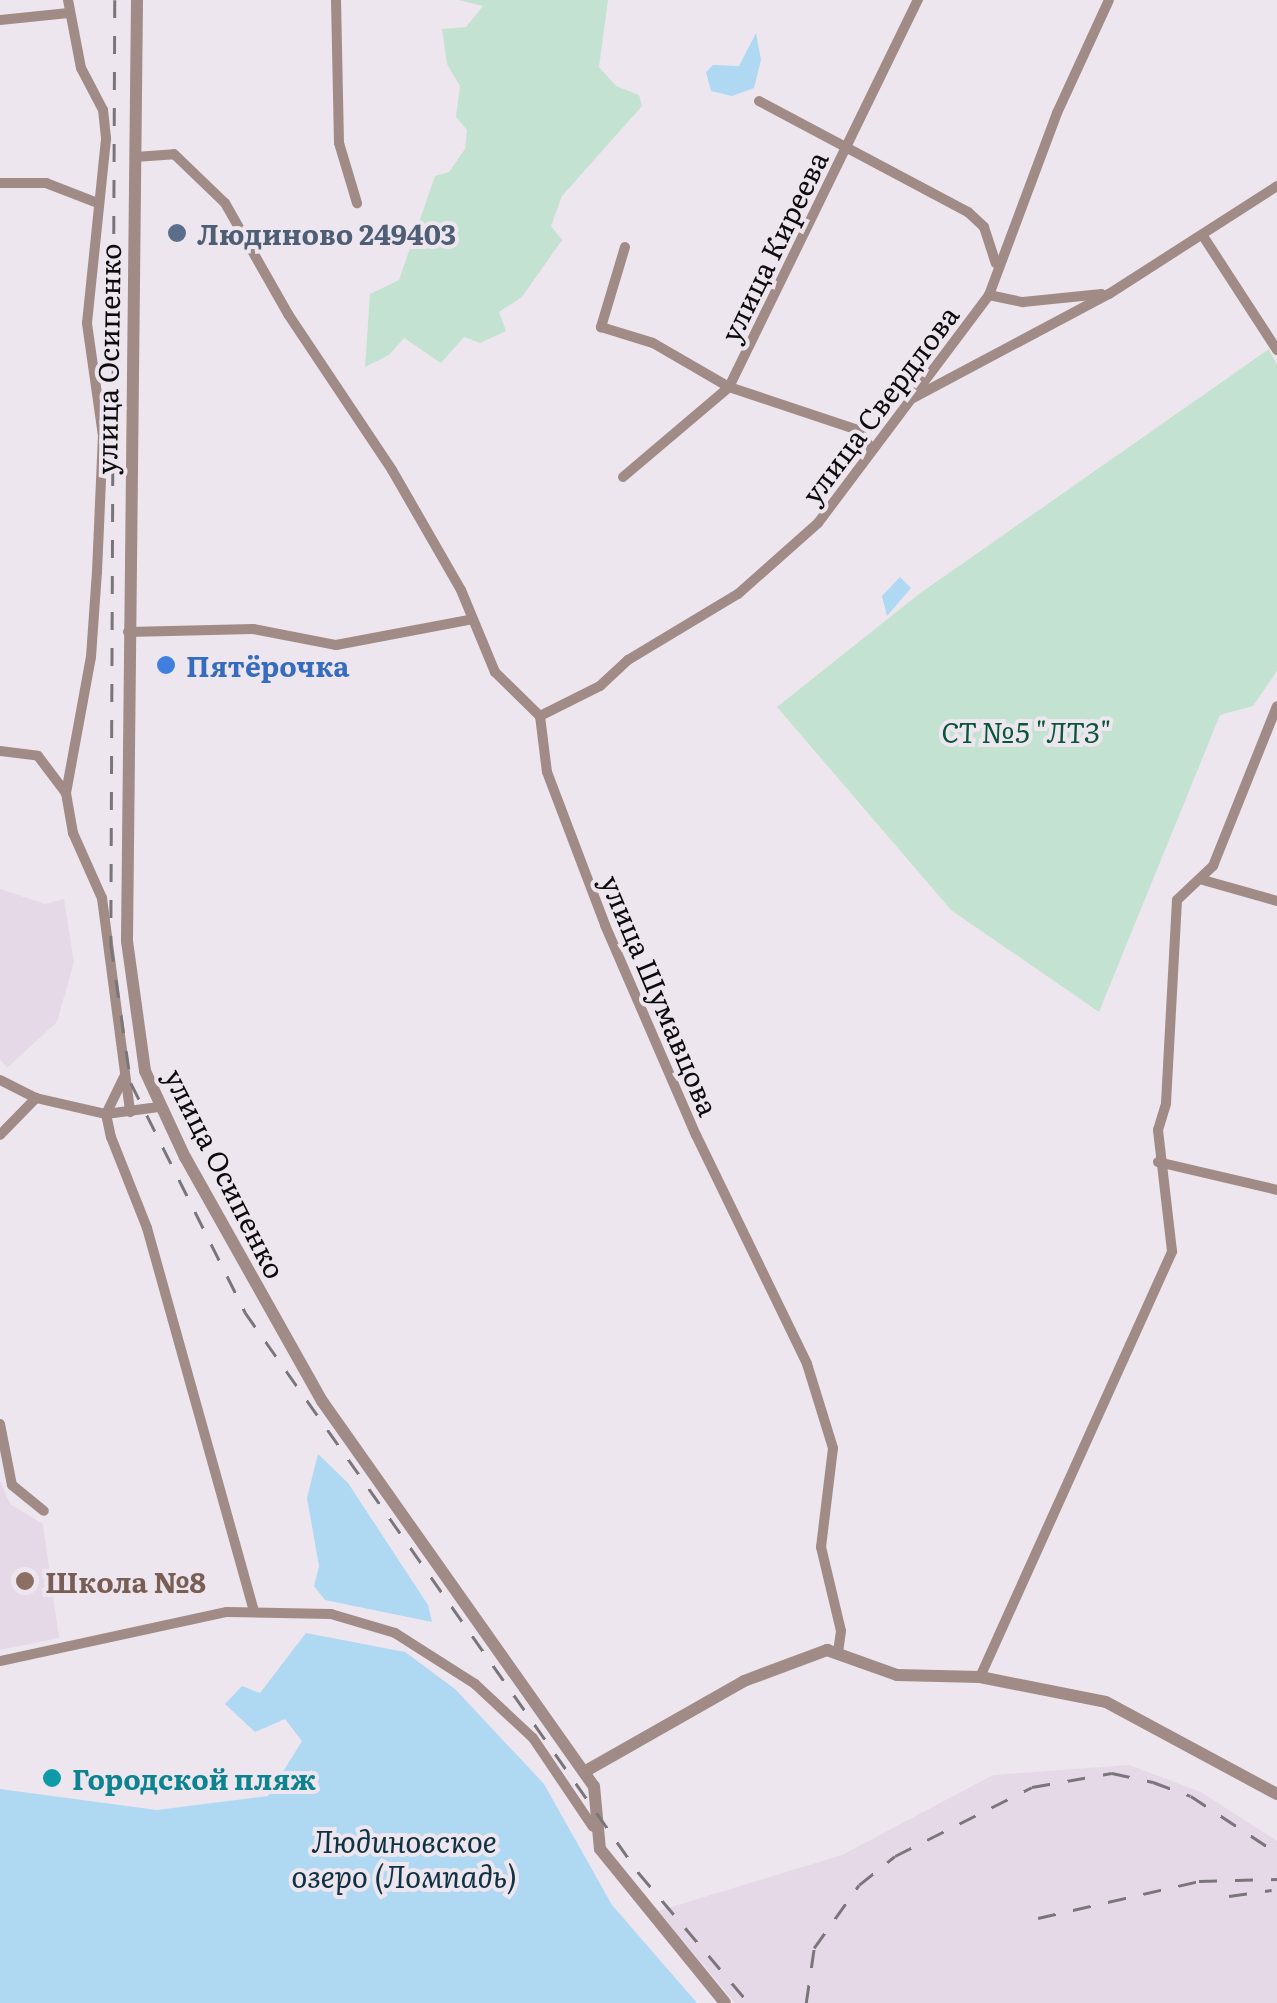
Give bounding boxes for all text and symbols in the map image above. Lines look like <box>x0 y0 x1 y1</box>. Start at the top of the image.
street label: улица Киреева <box>712 145 834 347</box>
place label: Людиново 249403 <box>197 216 456 250</box>
marker: Людиново 249403 <box>166 222 188 244</box>
street label: улица Осипенко <box>88 243 126 475</box>
street label: улица Свердлова <box>793 298 965 510</box>
place label: Пятёрочка <box>186 648 350 682</box>
marker: Пятёрочка <box>155 654 177 676</box>
park label: СТ №5 "ЛТЗ" <box>941 714 1111 748</box>
street label: улица Шумавцова <box>595 870 727 1120</box>
street label: улица Осипенко <box>159 1062 293 1284</box>
place label: Школа №8 <box>45 1564 206 1598</box>
marker: Школа №8 <box>14 1570 36 1592</box>
place label: Городской пляж <box>72 1761 316 1795</box>
marker: Городской пляж <box>41 1767 63 1789</box>
water label: Людиновское озеро (Ломпадь) <box>291 1822 517 1892</box>

